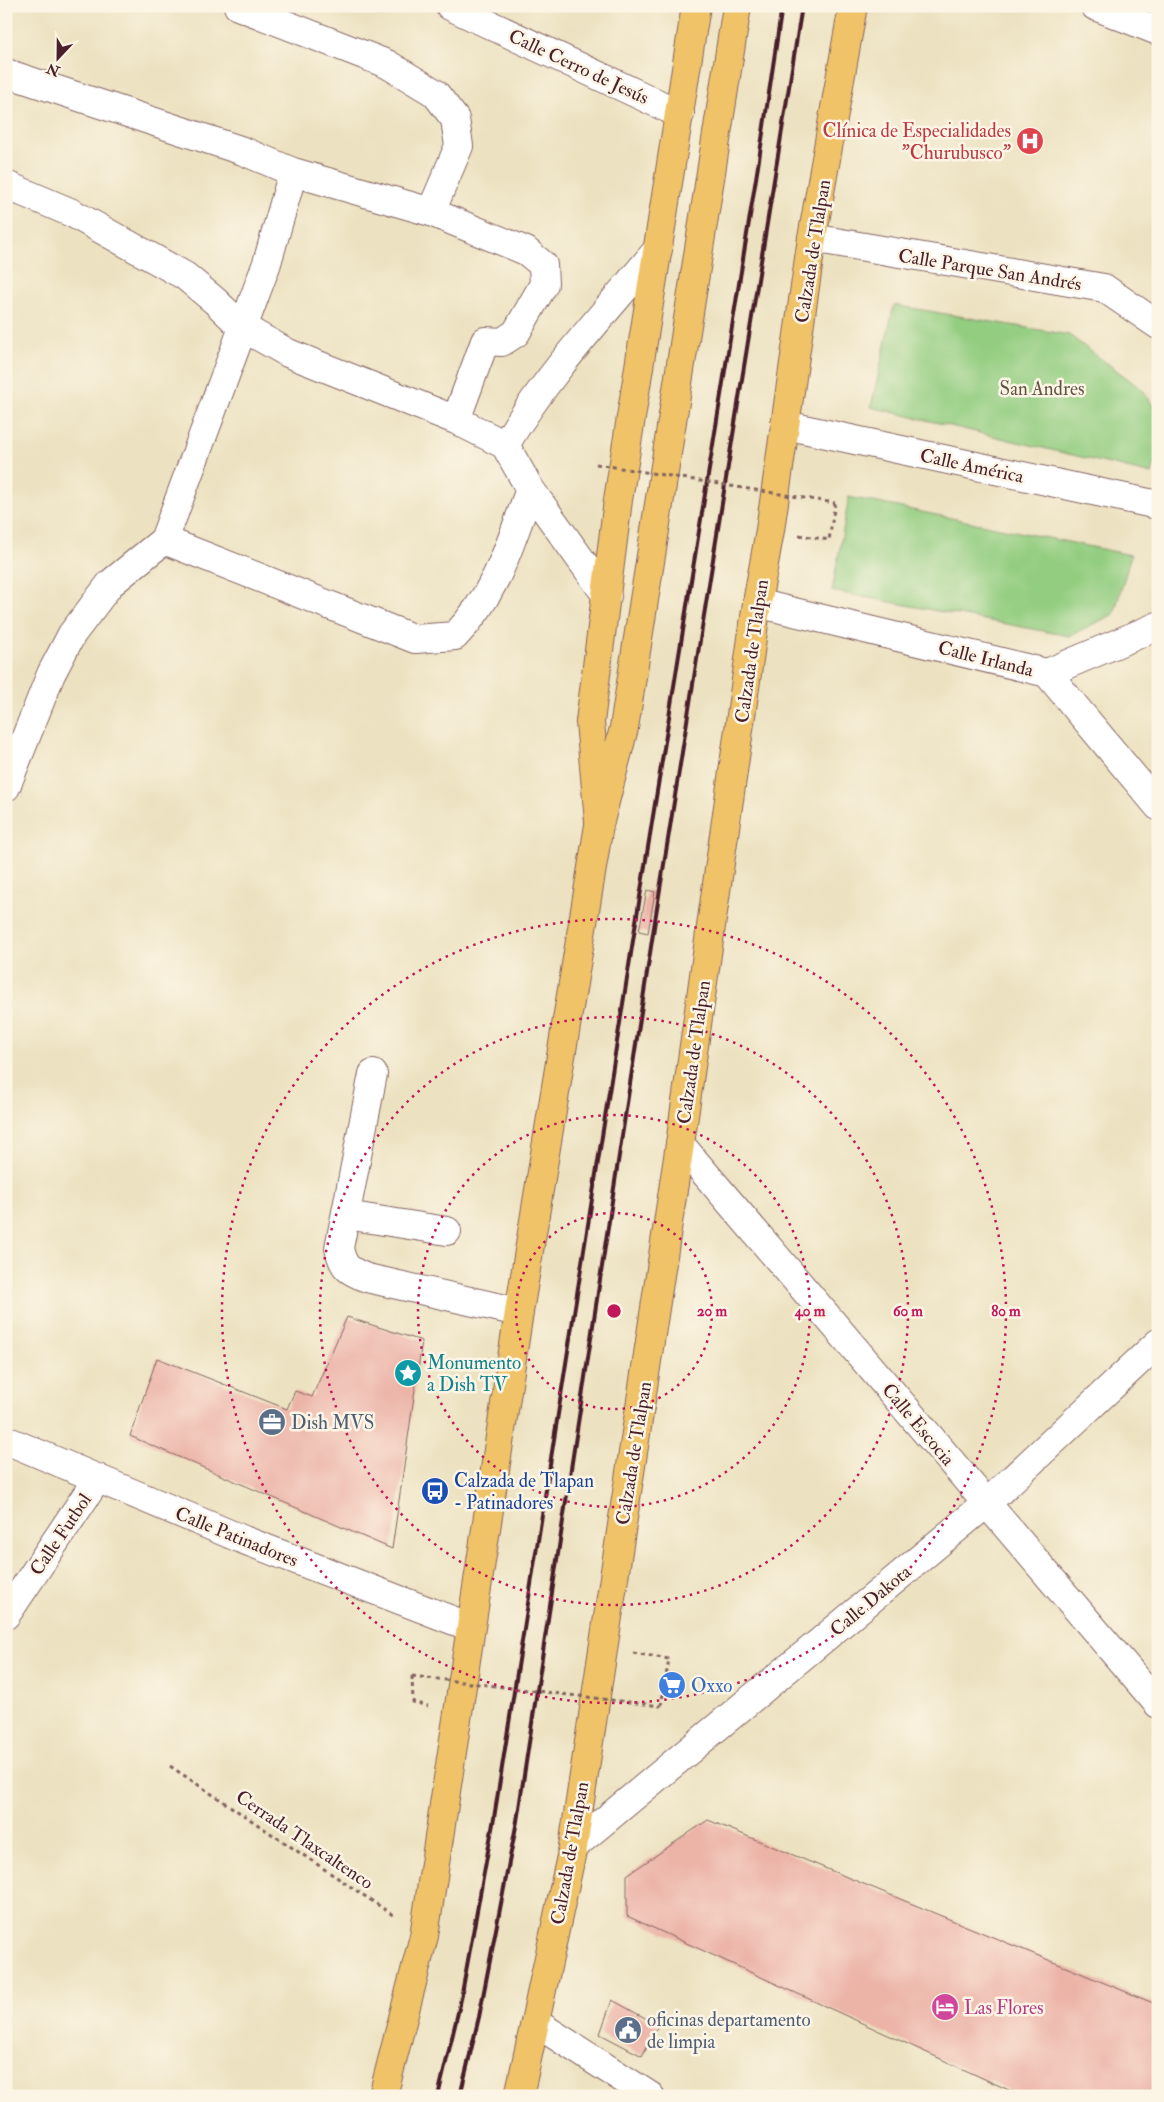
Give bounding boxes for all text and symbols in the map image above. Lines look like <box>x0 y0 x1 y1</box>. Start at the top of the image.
street label: Calle Cerro de Jesús <box>505 24 652 110</box>
north arrow <box>32 32 82 82</box>
text: N <box>44 59 63 80</box>
place label: Clínica de Especialidades "Churubusco" <box>823 119 1011 165</box>
hospital icon: Clínica de Especialidades "Churubusco" <box>1015 126 1045 156</box>
street label: Calzada de Tlalpan <box>790 178 837 325</box>
street label: Calle Parque San Andrés <box>896 244 1083 296</box>
park label: San Andres <box>1000 377 1084 401</box>
street label: Calle América <box>918 443 1026 489</box>
street label: Calzada de Tlalpan <box>730 578 775 725</box>
street label: Calle Irlanda <box>936 636 1036 682</box>
street label: Calzada de Tlalpan <box>672 979 717 1126</box>
centre of rings <box>605 1302 623 1320</box>
text: 20 m <box>697 1302 727 1321</box>
text: 40 m <box>794 1302 826 1321</box>
text: 60 m <box>893 1302 923 1321</box>
text: 80 m <box>991 1302 1021 1321</box>
place label: Monumento a Dish TV <box>427 1351 521 1397</box>
place icon: Monumento a Dish TV <box>393 1358 423 1388</box>
street label: Calle Escocia <box>877 1378 960 1471</box>
street label: Calzada de Tlalpan <box>611 1380 658 1527</box>
office icon: Dish MVS <box>257 1407 287 1437</box>
place label: Dish MVS <box>291 1411 374 1435</box>
place label: Calzada de Tlapan - Patinadores <box>454 1469 594 1515</box>
bus stop icon: Calzada de Tlapan - Patinadores <box>420 1476 450 1506</box>
street label: Calle Futbol <box>25 1489 97 1580</box>
street label: Calle Patinadores <box>172 1501 302 1573</box>
street label: Calle Dakota <box>825 1560 916 1642</box>
supermarket icon: Oxxo <box>657 1670 687 1700</box>
place label: Oxxo <box>691 1674 732 1698</box>
street label: Calzada de Tlalpan <box>546 1780 595 1927</box>
street label: Cerrada Tlaxcaltenco <box>231 1785 378 1895</box>
hotel icon: Las Flores <box>930 1992 960 2022</box>
place label: Las Flores <box>964 1996 1043 2020</box>
place label: oficinas departamento de limpia <box>647 2008 811 2055</box>
public building icon: oficinas departamento de limpia <box>613 2015 643 2045</box>

